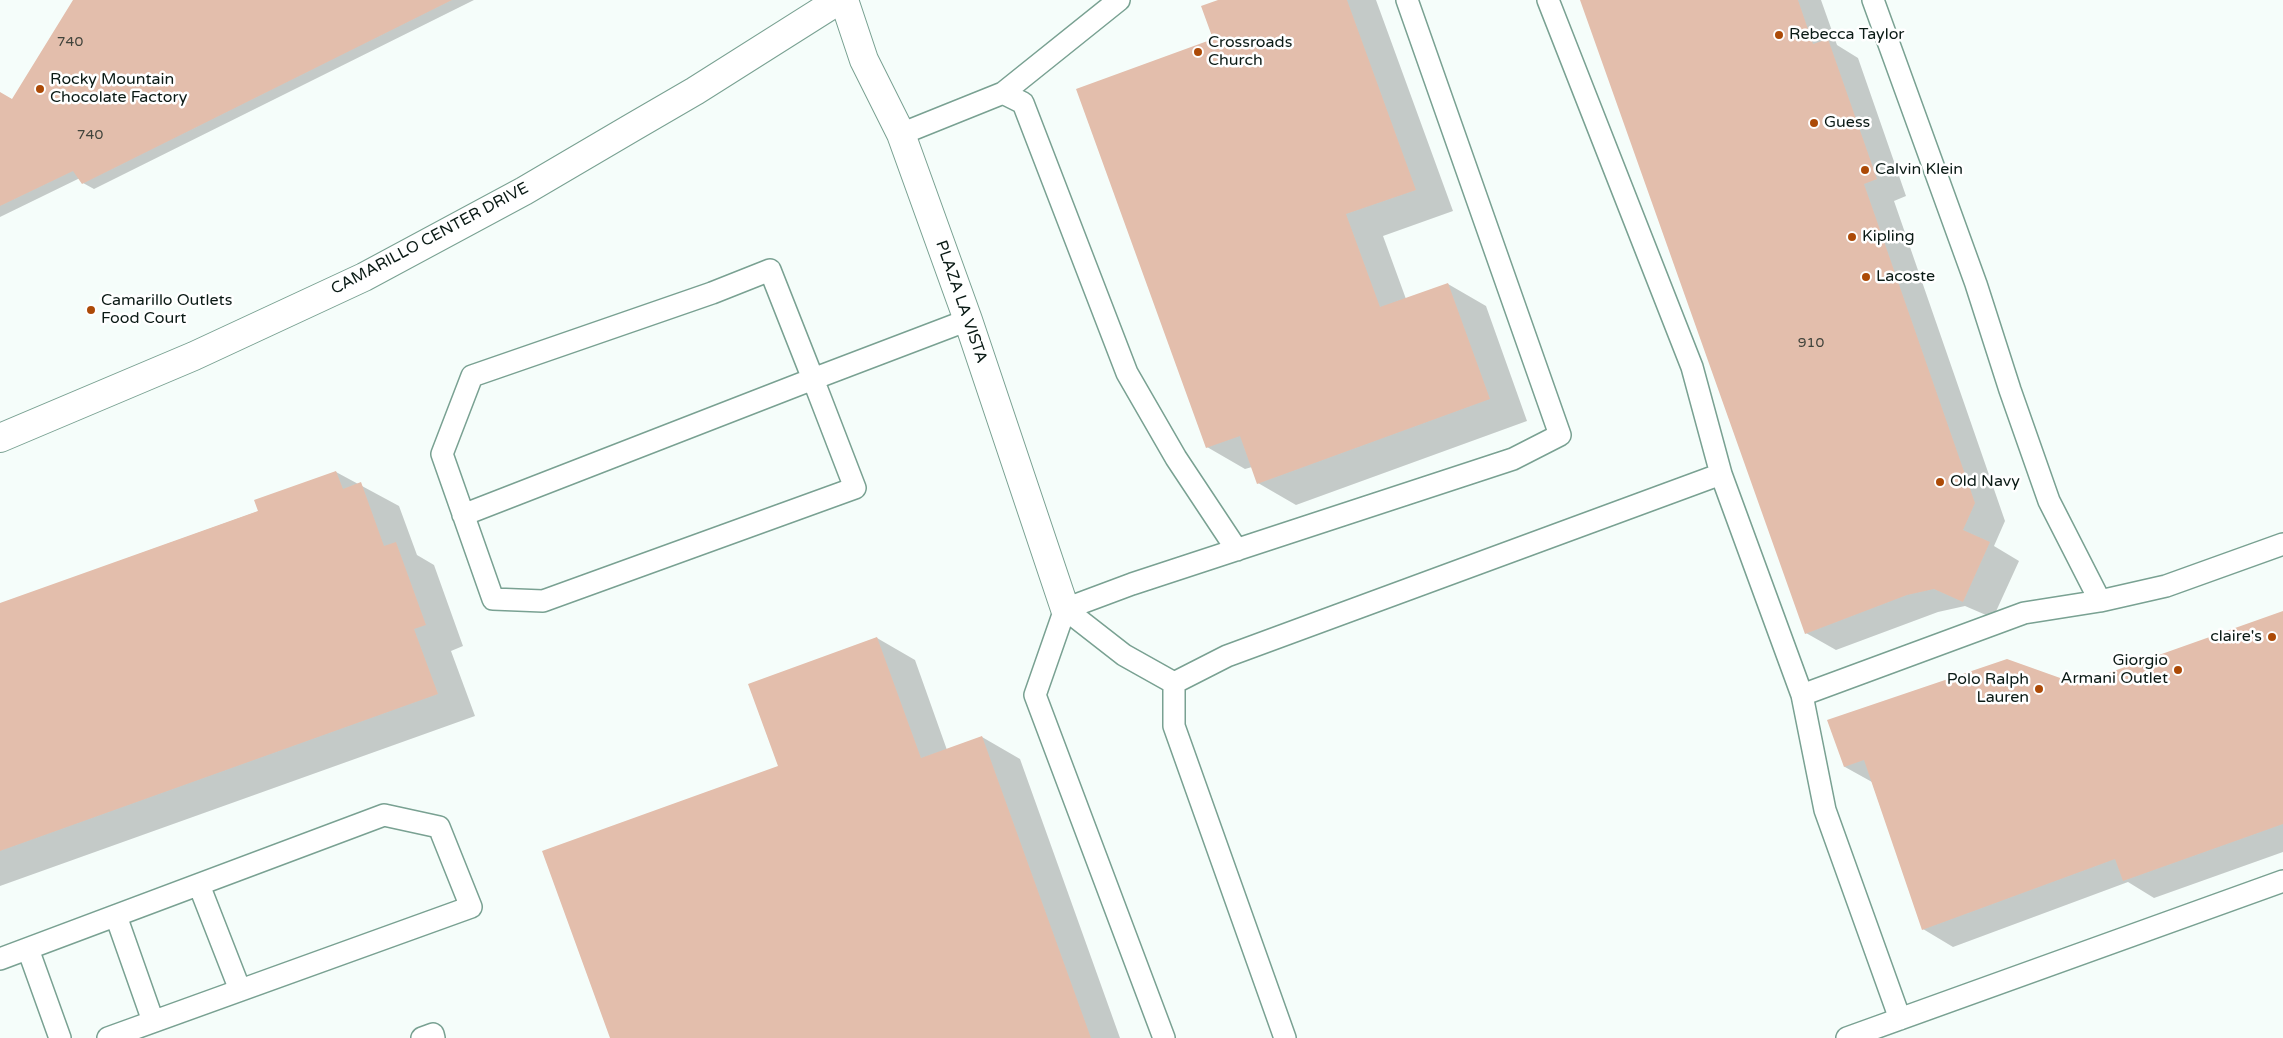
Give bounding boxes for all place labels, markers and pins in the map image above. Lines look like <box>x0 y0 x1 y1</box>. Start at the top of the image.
place label: Rebecca Taylor <box>1789 25 1904 45</box>
marker: Rebecca Taylor <box>1773 29 1785 41</box>
place label: Crossroads Church <box>1208 33 1292 71</box>
marker: Crossroads Church <box>1192 46 1204 58</box>
place label: Rocky Mountain Chocolate Factory <box>50 70 187 108</box>
marker: Rocky Mountain Chocolate Factory <box>34 83 46 95</box>
place label: Guess <box>1824 113 1870 133</box>
marker: Guess <box>1808 117 1820 129</box>
place label: Calvin Klein <box>1875 160 1963 180</box>
marker: Calvin Klein <box>1859 164 1871 176</box>
place label: Kipling <box>1862 227 1915 247</box>
marker: Kipling <box>1846 231 1858 243</box>
place label: Lacoste <box>1876 267 1935 287</box>
marker: Lacoste <box>1860 271 1872 283</box>
place label: Camarillo Outlets Food Court <box>101 291 232 329</box>
marker: Camarillo Outlets Food Court <box>85 304 97 316</box>
place label: Old Navy <box>1950 472 2020 492</box>
marker: Old Navy <box>1934 476 1946 488</box>
place label: claire's <box>2210 627 2262 647</box>
marker: claire's <box>2266 631 2278 643</box>
place label: Giorgio Armani Outlet <box>2061 651 2168 689</box>
marker: Giorgio Armani Outlet <box>2172 664 2184 676</box>
place label: Polo Ralph Lauren <box>1947 670 2029 708</box>
marker: Polo Ralph Lauren <box>2033 683 2045 695</box>

